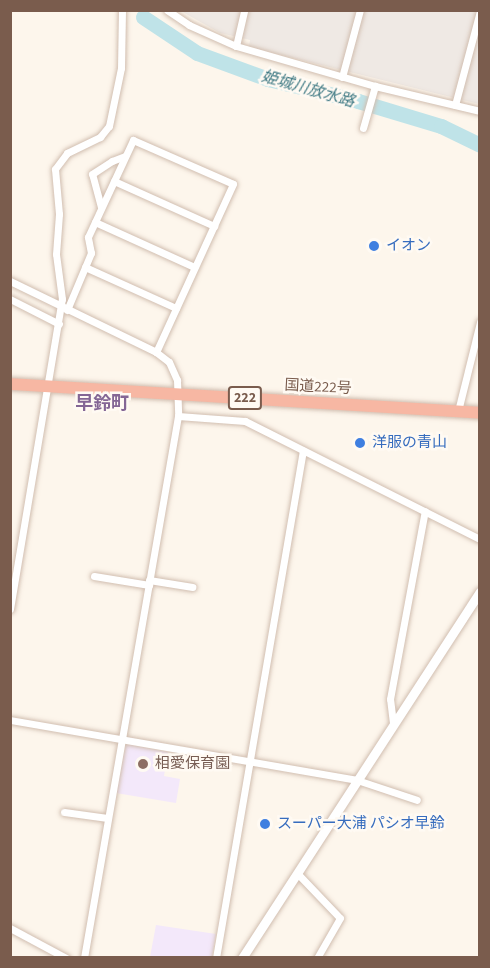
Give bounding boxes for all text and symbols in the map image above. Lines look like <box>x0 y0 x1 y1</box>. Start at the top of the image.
water label: 姫城川放水路 <box>259 67 357 111</box>
place label: イオン <box>386 237 431 255</box>
marker: イオン <box>367 239 381 253</box>
street label: 国道222号 <box>284 376 352 398</box>
road number: 222 <box>227 387 263 409</box>
district label: 早鈴町 <box>75 393 129 415</box>
place label: 洋服の青山 <box>372 434 447 452</box>
marker: 洋服の青山 <box>353 436 367 450</box>
place label: 相愛保育園 <box>155 755 230 773</box>
marker: 相愛保育園 <box>136 757 150 771</box>
place label: スーパー大浦 パシオ早鈴 <box>277 815 445 833</box>
marker: スーパー大浦 パシオ早鈴 <box>258 817 272 831</box>

